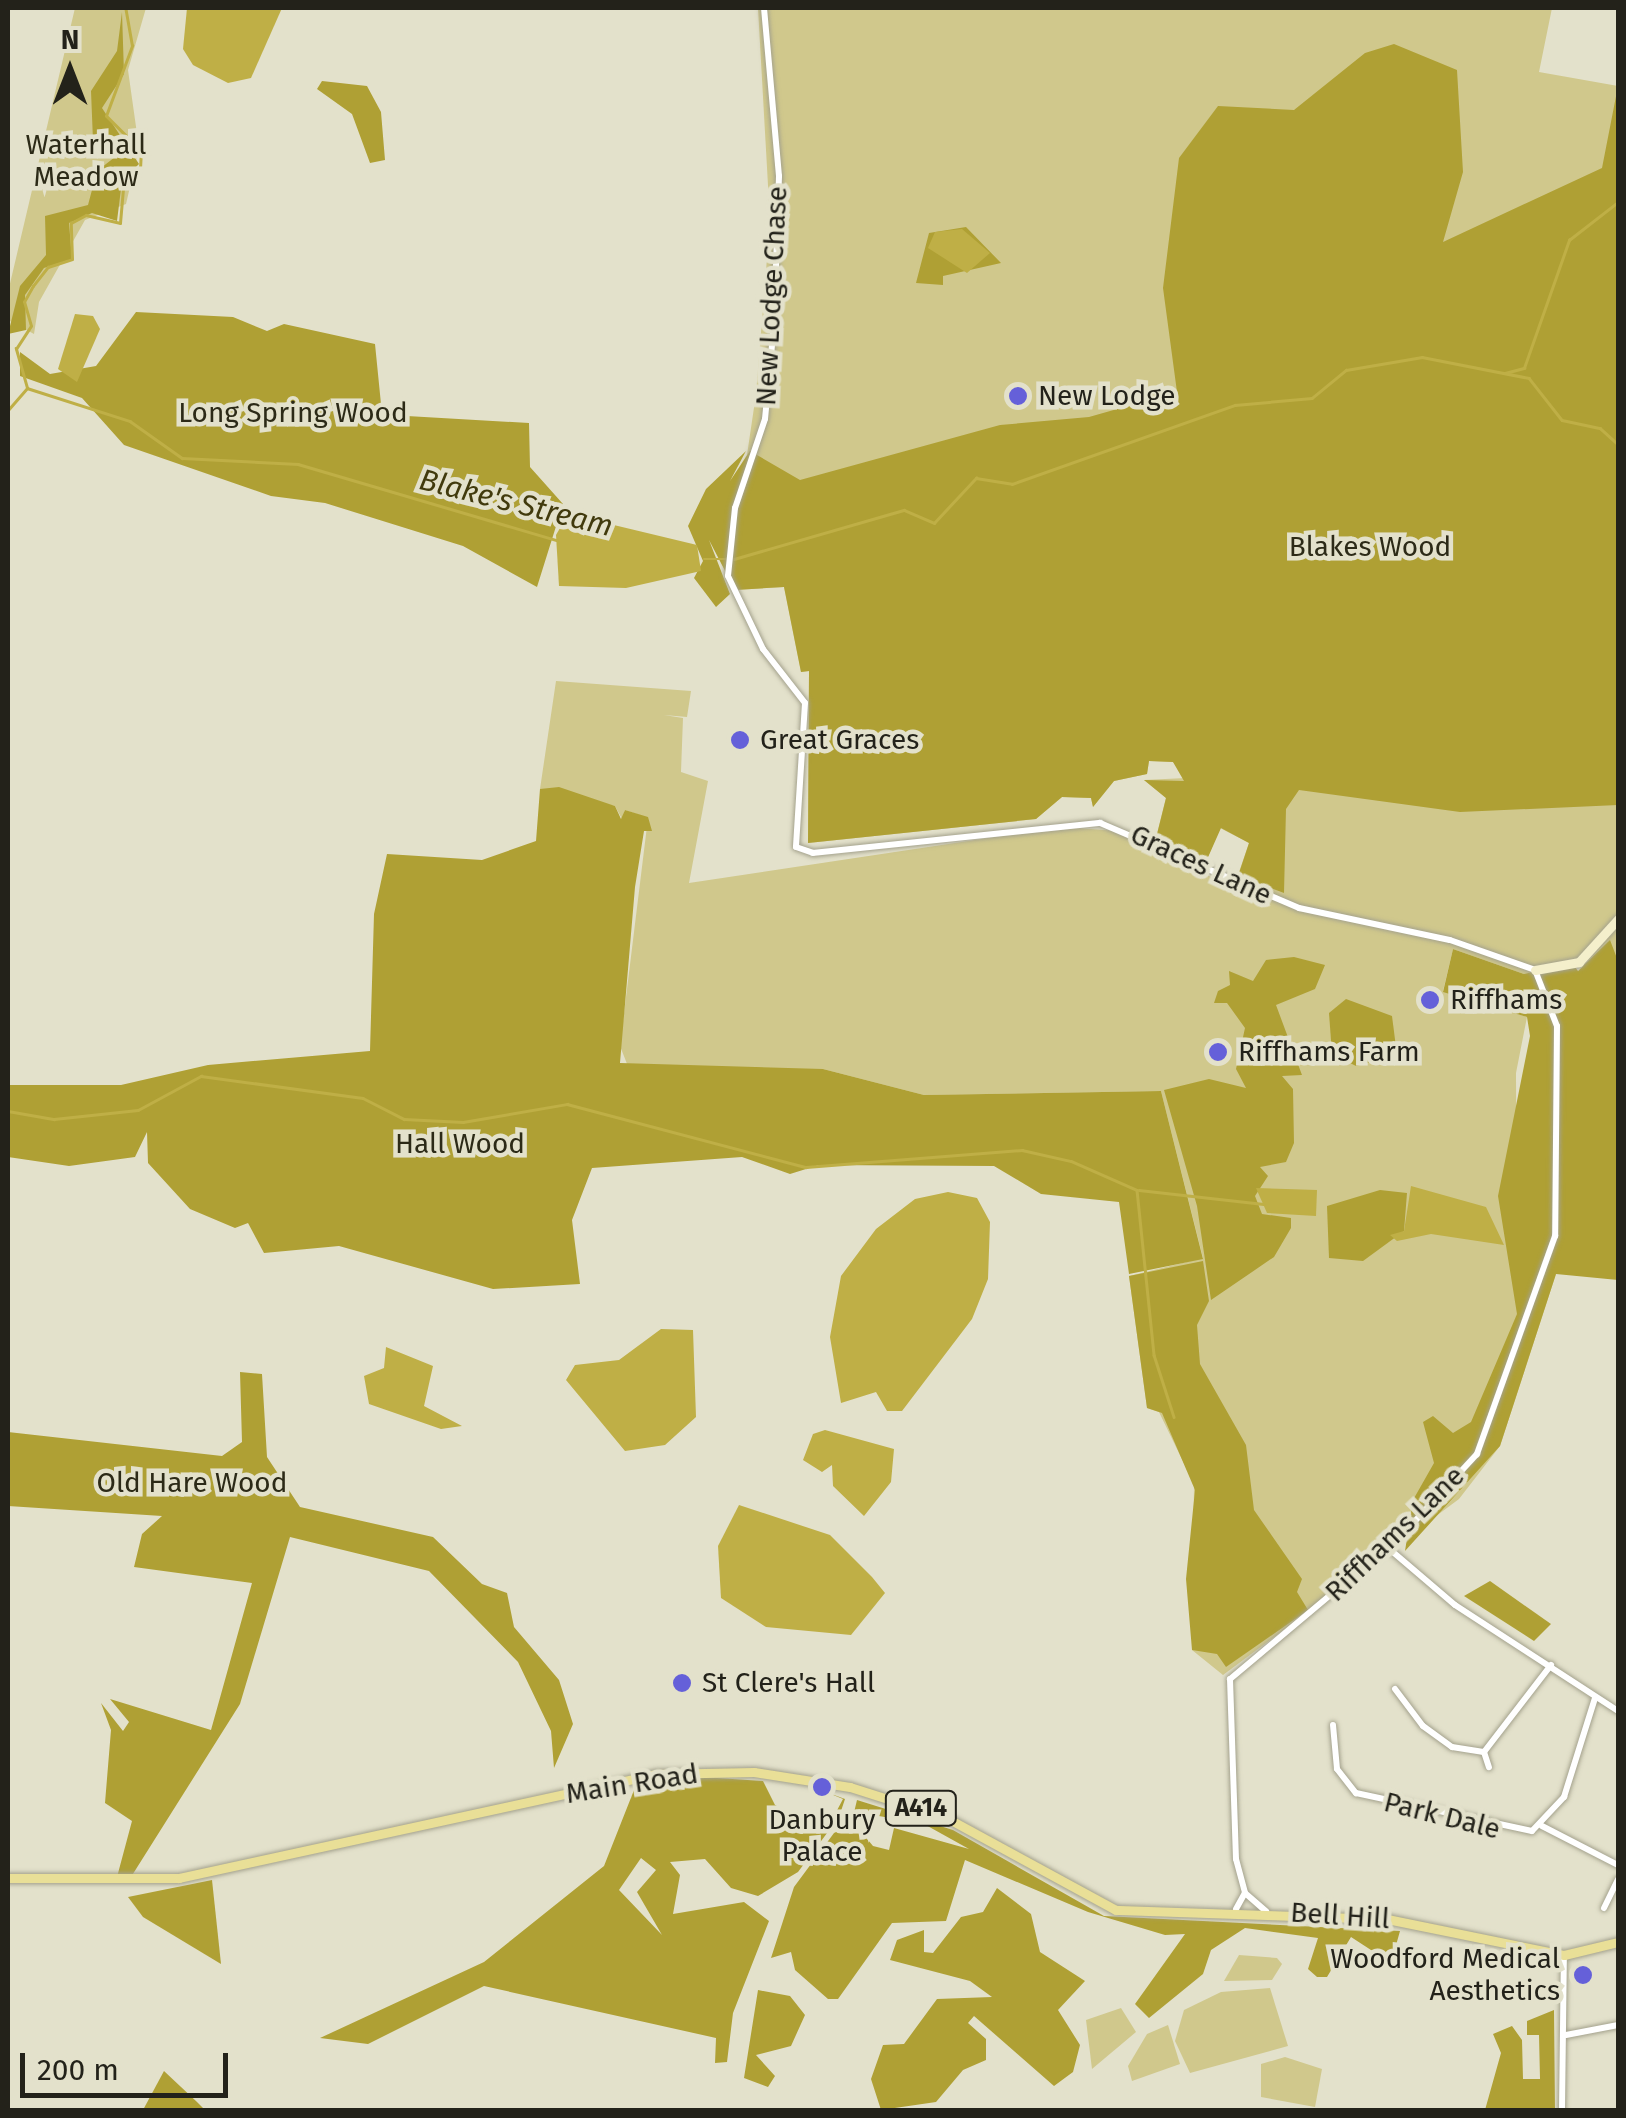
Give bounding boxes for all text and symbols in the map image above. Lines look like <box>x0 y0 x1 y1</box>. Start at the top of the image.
north arrow <box>20 20 120 120</box>
text: N <box>61 23 79 56</box>
park label: Waterhall Meadow <box>25 128 147 194</box>
street label: New Lodge Chase <box>749 185 795 407</box>
place label: New Lodge <box>1038 379 1176 413</box>
marker: New Lodge <box>1007 385 1029 407</box>
park label: Long Spring Wood <box>178 396 408 430</box>
water label: Blake's Stream <box>415 462 617 544</box>
park label: Blakes Wood <box>1289 530 1451 564</box>
place label: Great Graces <box>760 723 919 757</box>
marker: Great Graces <box>729 729 751 751</box>
street label: Graces Lane <box>1125 818 1277 912</box>
place label: Riffhams <box>1450 983 1562 1017</box>
marker: Riffhams <box>1419 989 1441 1011</box>
place label: Riffhams Farm <box>1238 1035 1420 1069</box>
marker: Riffhams Farm <box>1207 1041 1229 1063</box>
park label: Hall Wood <box>395 1127 525 1161</box>
street label: Riffhams Lane <box>1318 1459 1472 1609</box>
park label: Old Hare Wood <box>97 1466 287 1500</box>
place label: St Clere's Hall <box>702 1666 875 1700</box>
marker: St Clere's Hall <box>671 1672 693 1694</box>
street label: Main Road <box>564 1757 700 1811</box>
marker: Danbury Palace <box>811 1776 833 1798</box>
street label: Park Dale <box>1380 1785 1504 1847</box>
road number: A414 <box>884 1788 958 1828</box>
place label: Danbury Palace <box>769 1803 875 1869</box>
street label: Bell Hill <box>1289 1896 1391 1936</box>
place label: Woodford Medical Aesthetics <box>1330 1942 1560 2008</box>
marker: Woodford Medical Aesthetics <box>1570 1962 1596 1988</box>
scale bar <box>25 2033 232 2095</box>
text: 200 m <box>37 2052 119 2088</box>

